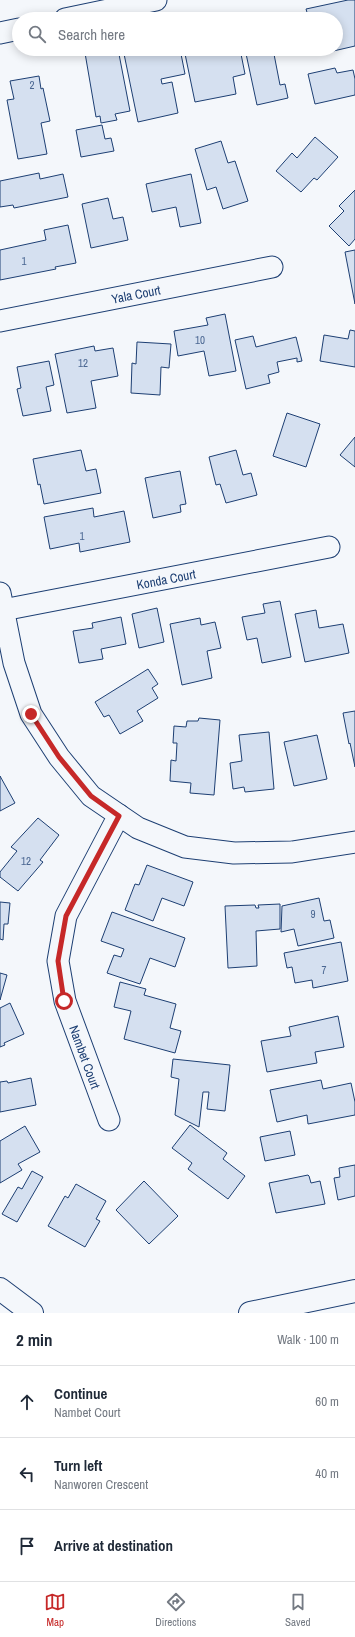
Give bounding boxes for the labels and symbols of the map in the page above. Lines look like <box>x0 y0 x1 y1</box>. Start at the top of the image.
house number: 2 <box>29 78 35 92</box>
house number: 1 <box>21 254 27 268</box>
street label: Yala Court <box>110 281 162 308</box>
house number: 10 <box>195 333 205 347</box>
house number: 12 <box>78 356 88 370</box>
house number: 1 <box>79 529 85 543</box>
street label: Konda Court <box>135 565 197 594</box>
route end <box>22 705 40 723</box>
house number: 12 <box>21 854 31 868</box>
house number: 9 <box>310 907 316 921</box>
house number: 7 <box>321 963 327 977</box>
route start <box>55 992 73 1010</box>
street label: Nambet Court <box>65 1023 104 1091</box>

